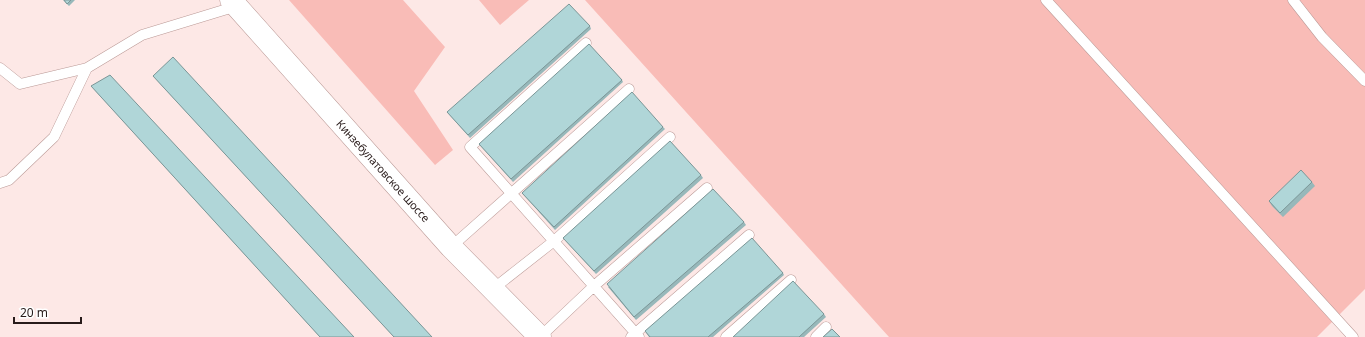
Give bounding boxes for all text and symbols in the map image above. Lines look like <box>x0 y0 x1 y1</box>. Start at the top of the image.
street label: Кинзебулатовское шоссе <box>333 116 433 225</box>
scale bar <box>14 299 81 325</box>
text: 20 m <box>20 304 48 321</box>

